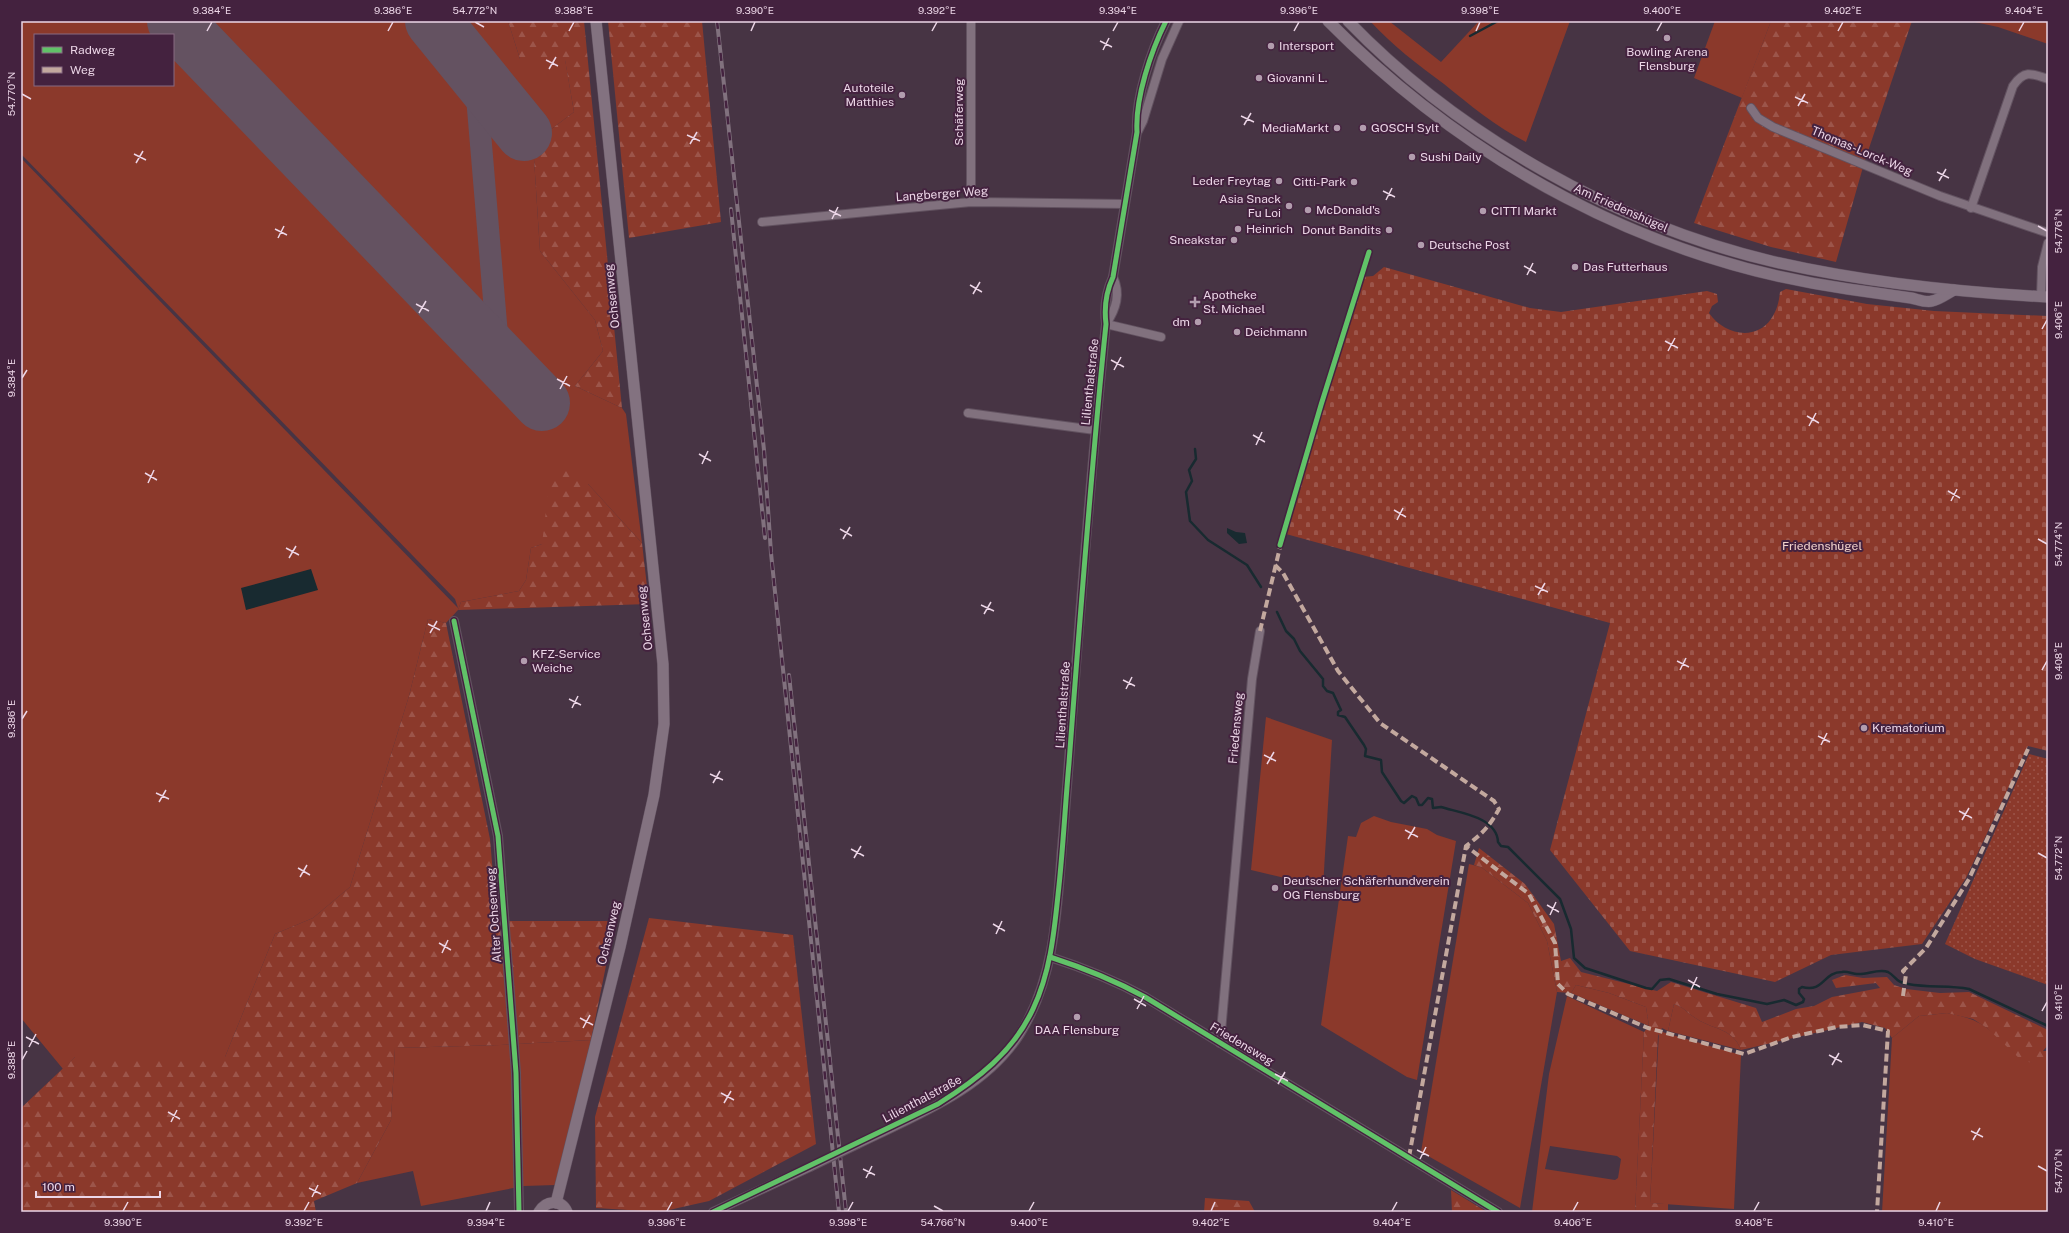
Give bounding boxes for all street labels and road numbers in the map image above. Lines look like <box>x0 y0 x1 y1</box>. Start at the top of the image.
street label: Schäferweg <box>952 78 966 146</box>
street label: Thomas-Lorck-Weg <box>1809 123 1915 179</box>
street label: Am Friedenshügel <box>1572 181 1671 235</box>
street label: Langberger Weg <box>895 184 989 204</box>
street label: Ochsenweg <box>602 263 622 329</box>
street label: Lilienthalstraße <box>1078 338 1102 426</box>
street label: Ochsenweg <box>635 585 655 651</box>
street label: Lilienthalstraße <box>1053 661 1073 749</box>
street label: Friedensweg <box>1226 692 1246 764</box>
street label: Alter Ochsenweg <box>484 867 504 963</box>
street label: Ochsenweg <box>595 900 623 966</box>
street label: Friedensweg <box>1208 1019 1276 1069</box>
street label: Lilienthalstraße <box>880 1072 964 1126</box>

